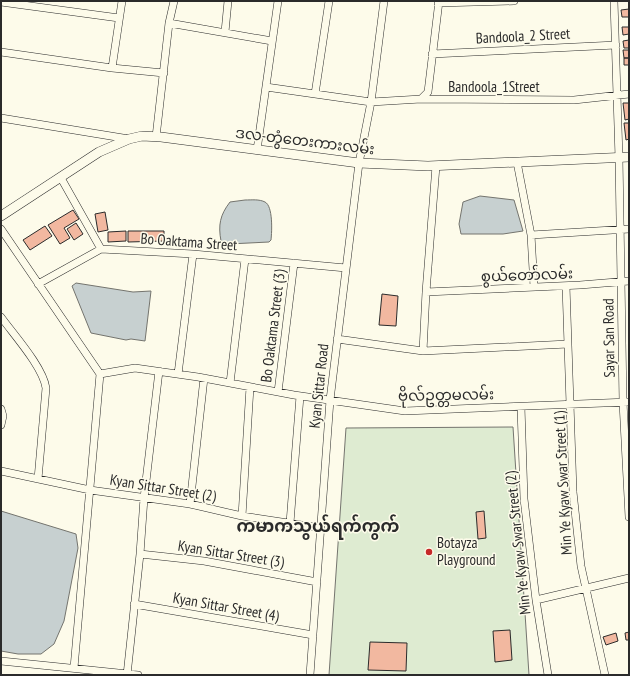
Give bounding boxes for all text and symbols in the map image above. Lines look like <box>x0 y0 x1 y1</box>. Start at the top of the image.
street label: Bandoola_2 Street <box>475 24 571 47</box>
street label: Bandoola_1Street <box>448 77 540 96</box>
street label: ဒလ-တွံတေးကားလမ်း <box>234 123 376 160</box>
street label: Bo Oaktama Street <box>140 229 238 254</box>
street label: စွယ်တော်လမ်း <box>481 263 573 288</box>
street label: Bo Oaktama Street (3) <box>256 268 289 384</box>
street label: Sayar San Road <box>598 298 619 378</box>
street label: Kyan Sittar Road <box>305 343 332 429</box>
street label: ဗိုလ်ဥတ္တမလမ်း <box>398 384 494 408</box>
street label: Min Ye Kyaw Swar Street (1) <box>549 410 576 555</box>
street label: Kyan Sittar Street (2) <box>109 470 218 505</box>
street label: Min Ye Kyaw Swar Street (2) <box>500 470 534 616</box>
district label: ကမာကသွယ်ရက်ကွက် <box>237 514 400 540</box>
place label: Botayza Playground <box>437 533 496 569</box>
street label: Kyan Sittar Street (3) <box>177 536 286 571</box>
marker: Botayza Playground <box>424 547 434 557</box>
street label: Kyan Sittar Street (4) <box>172 588 281 625</box>

